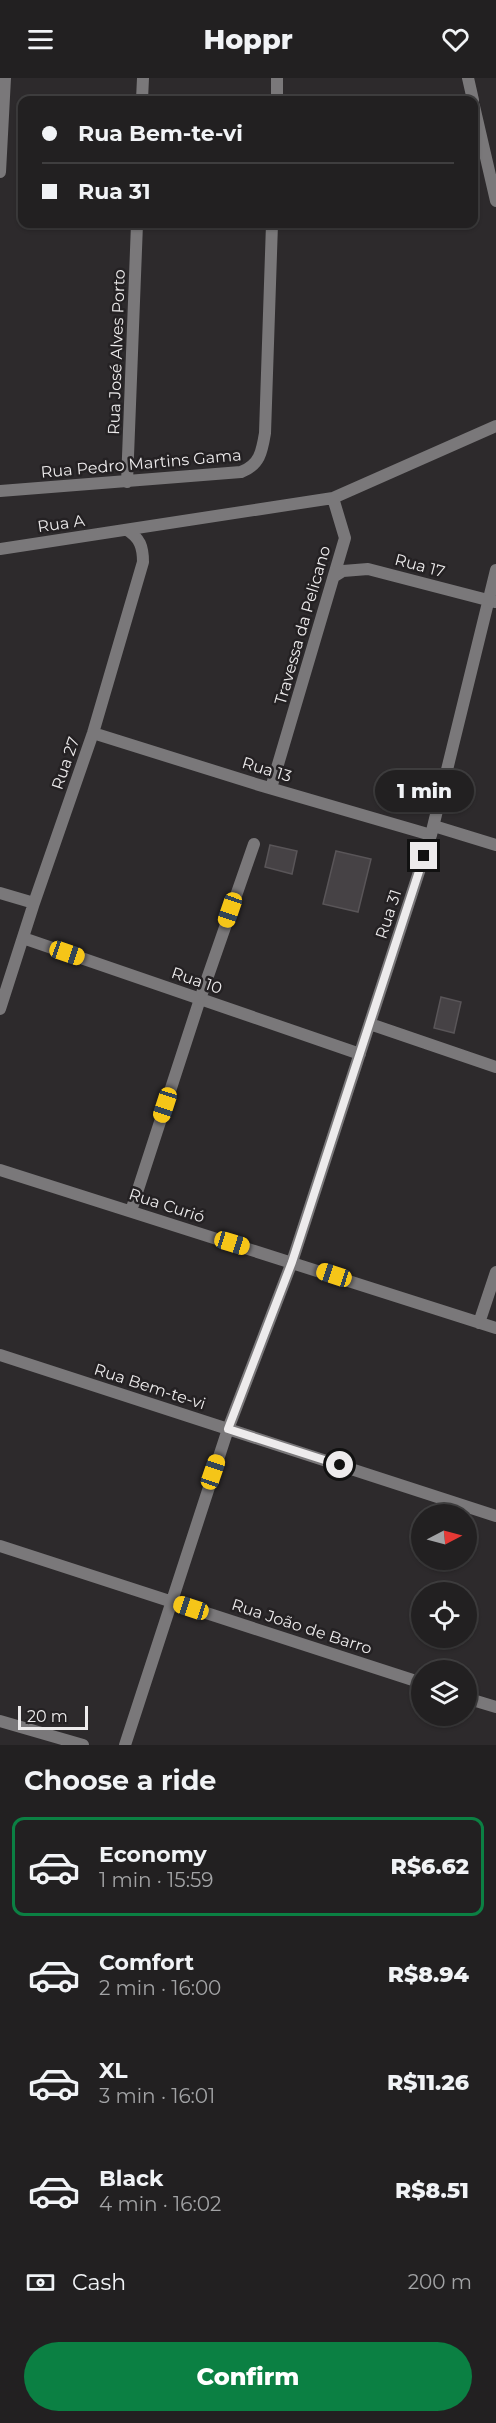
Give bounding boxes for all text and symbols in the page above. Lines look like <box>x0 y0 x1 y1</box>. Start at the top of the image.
icon: menu <box>24 23 57 56</box>
text: Hoppr <box>203 23 293 56</box>
icon: heart <box>439 23 472 56</box>
text: Rua Bem-te-vi <box>78 120 243 147</box>
text: Rua 31 <box>78 178 151 205</box>
street label: Rua José Alves Porto <box>104 269 129 435</box>
street label: Rua Pedro Martins Gama <box>40 445 242 482</box>
street label: Rua A <box>36 511 86 536</box>
street label: Travessa da Pelicano <box>271 543 334 707</box>
street label: Rua 17 <box>393 550 447 581</box>
street label: Rua 27 <box>48 734 83 792</box>
street label: Rua 13 <box>240 753 294 786</box>
callout: 1 min <box>374 769 474 811</box>
text: 1 min <box>397 779 452 803</box>
route end <box>410 842 437 869</box>
street label: Rua 31 <box>372 887 405 941</box>
car <box>216 890 244 930</box>
car <box>47 939 87 967</box>
street label: Rua 10 <box>169 963 225 998</box>
car <box>151 1085 179 1125</box>
street label: Rua Curió <box>127 1184 207 1227</box>
car <box>212 1229 252 1257</box>
car <box>314 1261 354 1289</box>
street label: Rua Bem-te-vi <box>92 1360 208 1413</box>
route start <box>326 1451 353 1478</box>
car <box>199 1452 227 1492</box>
north arrow <box>411 1504 477 1570</box>
map controls <box>411 1504 477 1726</box>
button: locate <box>411 1582 477 1648</box>
car <box>171 1594 211 1622</box>
street label: Rua João de Barro <box>229 1595 374 1658</box>
button: layers <box>411 1660 477 1726</box>
scale bar <box>18 1703 88 1730</box>
text: 20 m <box>27 1707 68 1726</box>
text: Choose a ride <box>24 1764 216 1797</box>
icon: car <box>27 1840 81 1894</box>
text: Economy <box>99 1841 207 1868</box>
text: R$6.62 <box>391 1853 469 1880</box>
text: 1 min · 15:59 <box>99 1868 213 1892</box>
icon: car <box>27 1948 81 2002</box>
text: Comfort <box>99 1949 194 1976</box>
text: R$8.94 <box>388 1961 469 1988</box>
text: 2 min · 16:00 <box>99 1976 221 2000</box>
icon: car <box>27 2056 81 2110</box>
text: XL <box>99 2057 128 2084</box>
text: R$11.26 <box>387 2069 469 2096</box>
text: 3 min · 16:01 <box>99 2084 215 2108</box>
icon: car <box>27 2164 81 2218</box>
text: Black <box>99 2165 163 2192</box>
text: R$8.51 <box>395 2177 469 2204</box>
text: 4 min · 16:02 <box>99 2192 221 2216</box>
icon: cash <box>24 2266 57 2299</box>
text: Cash <box>72 2269 126 2296</box>
text: 200 m <box>408 2270 472 2294</box>
button: Confirm <box>24 2342 472 2411</box>

